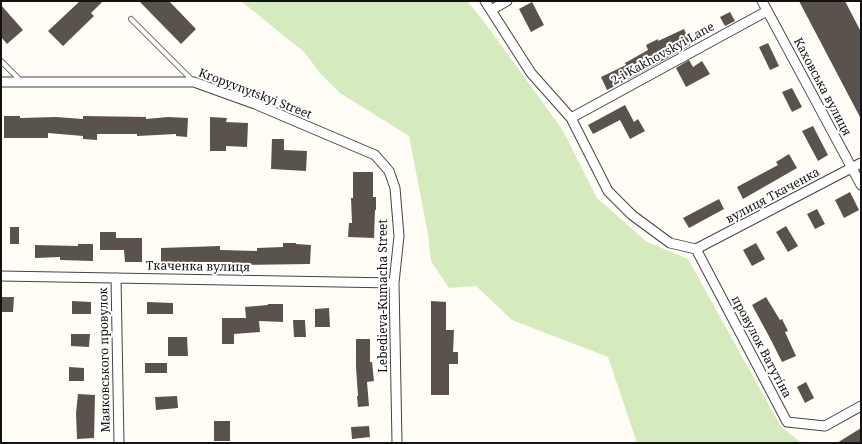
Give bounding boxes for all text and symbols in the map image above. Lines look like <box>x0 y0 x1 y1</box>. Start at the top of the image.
street label: 2-i Kakhovskyi Lane <box>609 20 717 88</box>
street label: Каховська вулиця <box>790 36 854 138</box>
street label: Kropyvnytskyi Street <box>196 66 314 122</box>
street label: вулиця Ткаченка <box>724 165 822 227</box>
street label: Lebedieva-Kumacha Street <box>377 219 391 373</box>
street label: Ткаченка вулиця <box>146 259 250 275</box>
street label: Маяковського провулок <box>97 287 113 433</box>
street label: провулок Ватутіна <box>728 293 794 401</box>

